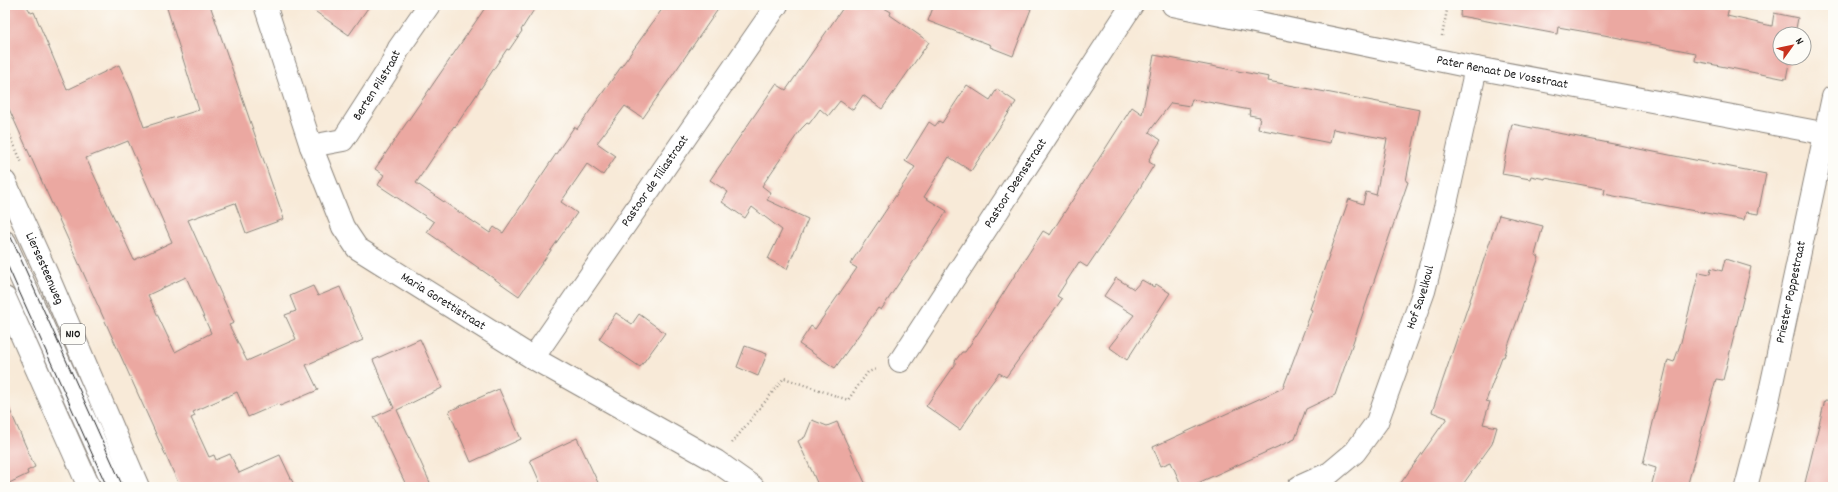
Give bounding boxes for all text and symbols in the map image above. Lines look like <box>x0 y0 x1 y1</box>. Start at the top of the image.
north arrow <box>1772 26 1812 66</box>
text: N <box>1791 35 1807 49</box>
street label: Berten Pilstraat <box>348 47 406 125</box>
street label: Pater Renaat De Vosstraat <box>1435 50 1570 95</box>
street label: Pastoor de Tiliastraat <box>617 131 694 231</box>
street label: Pastoor Deensstraat <box>980 135 1052 232</box>
street label: Liersesteenweg <box>20 229 68 308</box>
street label: Priester Poppestraat <box>1771 239 1812 345</box>
street label: Hof Savelkoul <box>1402 264 1440 332</box>
street label: Maria Gorettistraat <box>397 268 489 336</box>
road number: N10 <box>61 324 85 344</box>

